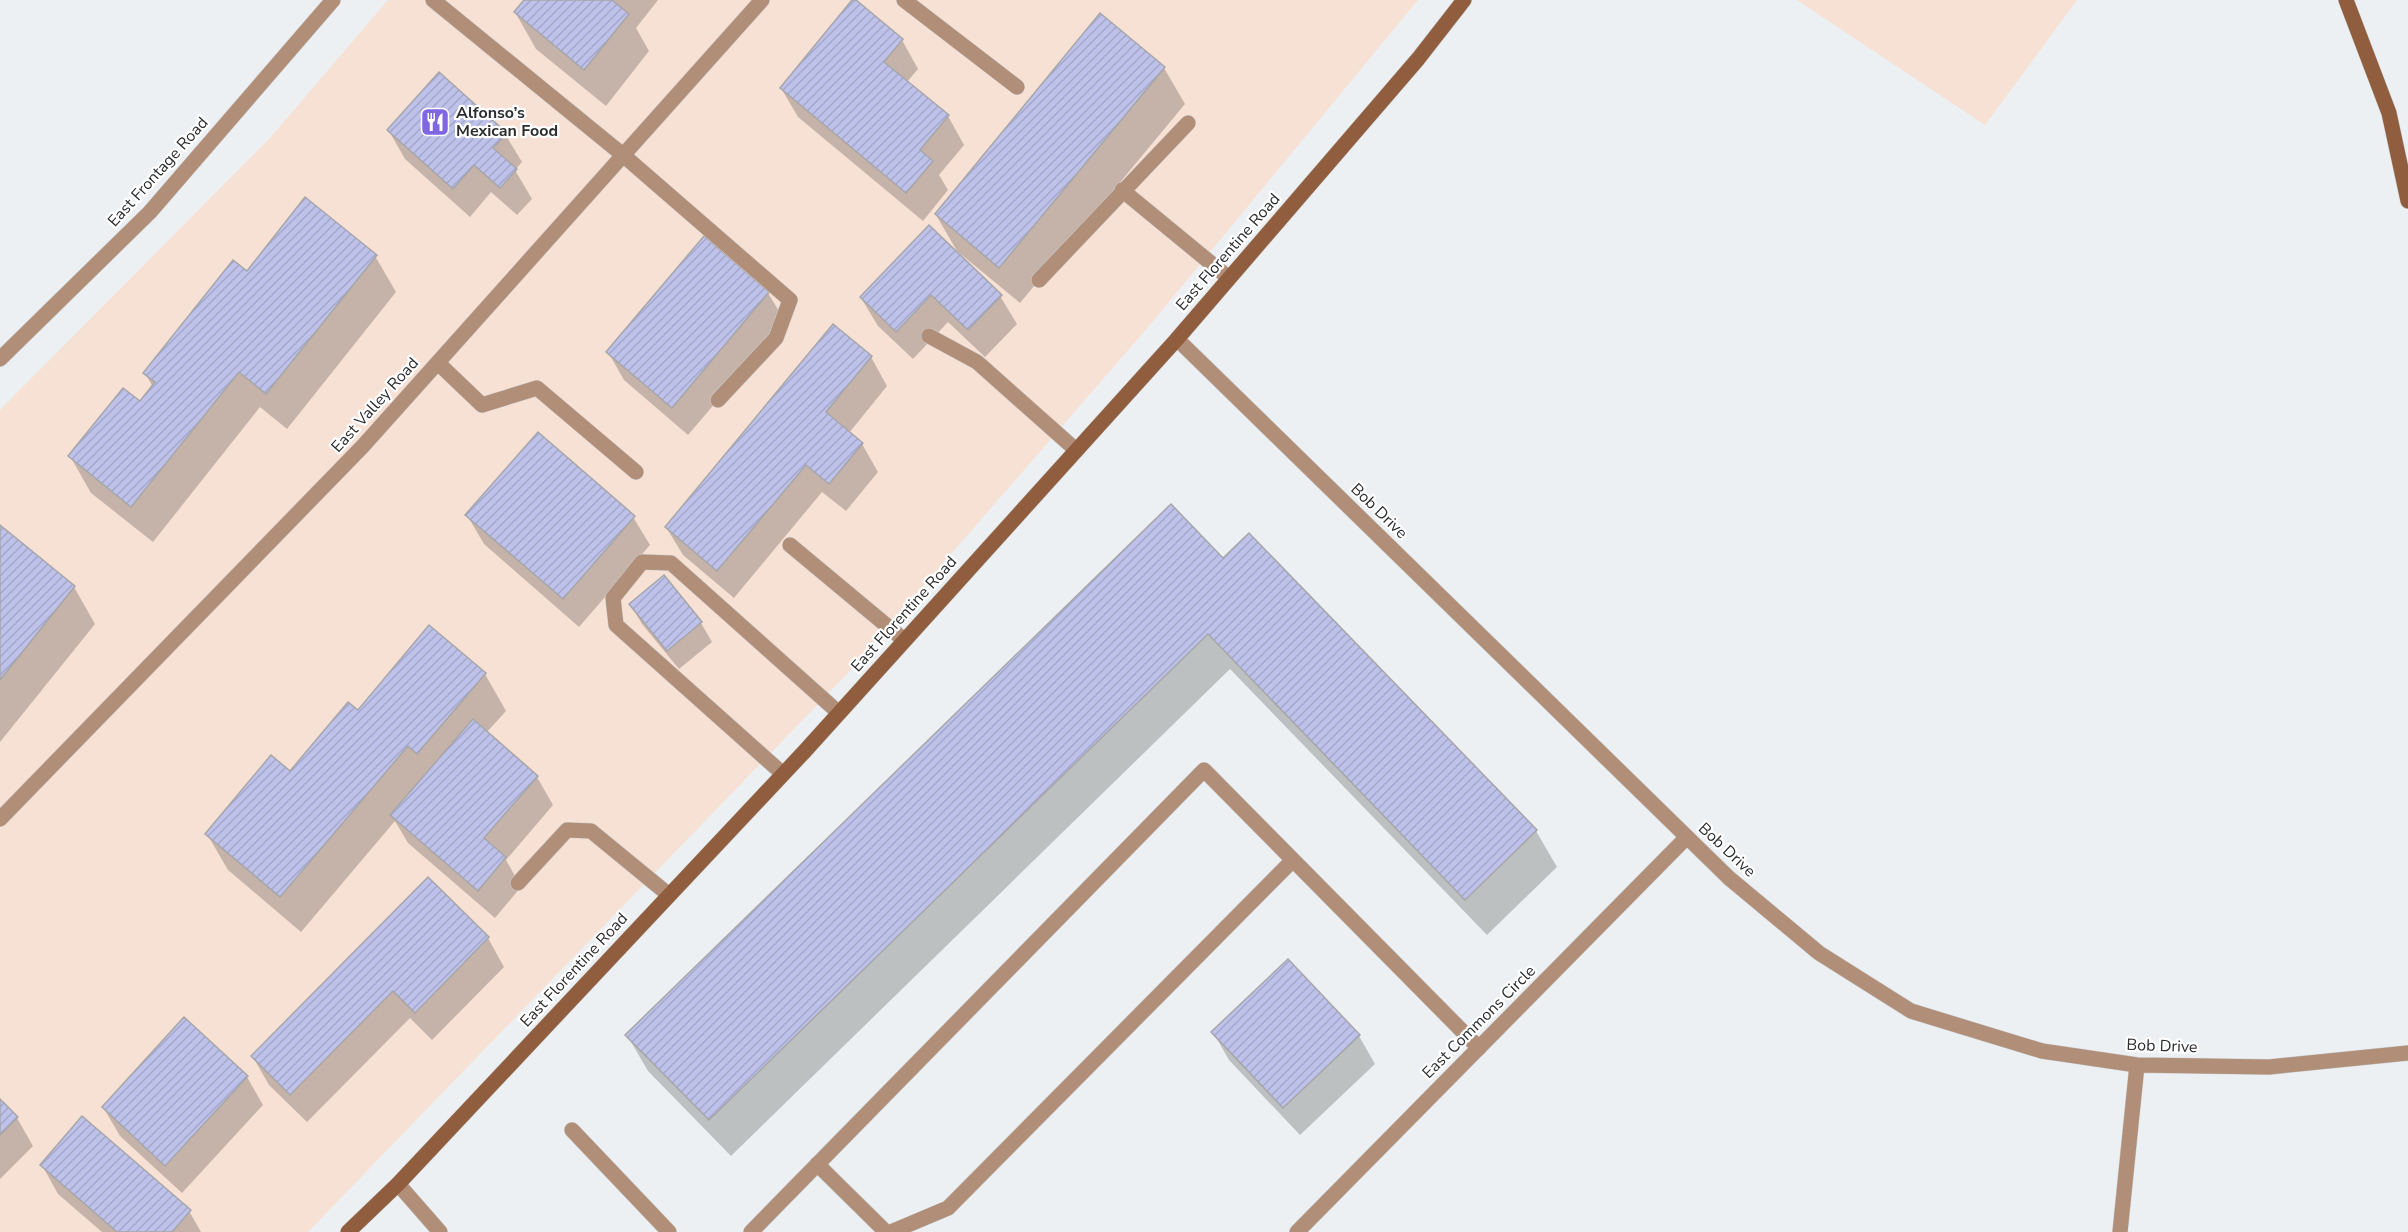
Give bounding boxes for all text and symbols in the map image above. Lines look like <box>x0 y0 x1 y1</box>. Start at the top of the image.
place label: Alfonso’s Mexican Food <box>456 102 558 142</box>
restaurant icon: Alfonso’s Mexican Food <box>419 106 451 138</box>
street label: East Frontage Road <box>103 112 213 232</box>
street label: East Florentine Road <box>1171 189 1285 315</box>
street label: East Valley Road <box>326 353 424 457</box>
street label: Bob Drive <box>1346 478 1412 544</box>
street label: East Florentine Road <box>846 551 962 677</box>
street label: Bob Drive <box>1693 818 1761 882</box>
street label: East Florentine Road <box>515 908 633 1032</box>
street label: East Commons Circle <box>1417 960 1541 1084</box>
street label: Bob Drive <box>2126 1034 2198 1058</box>

